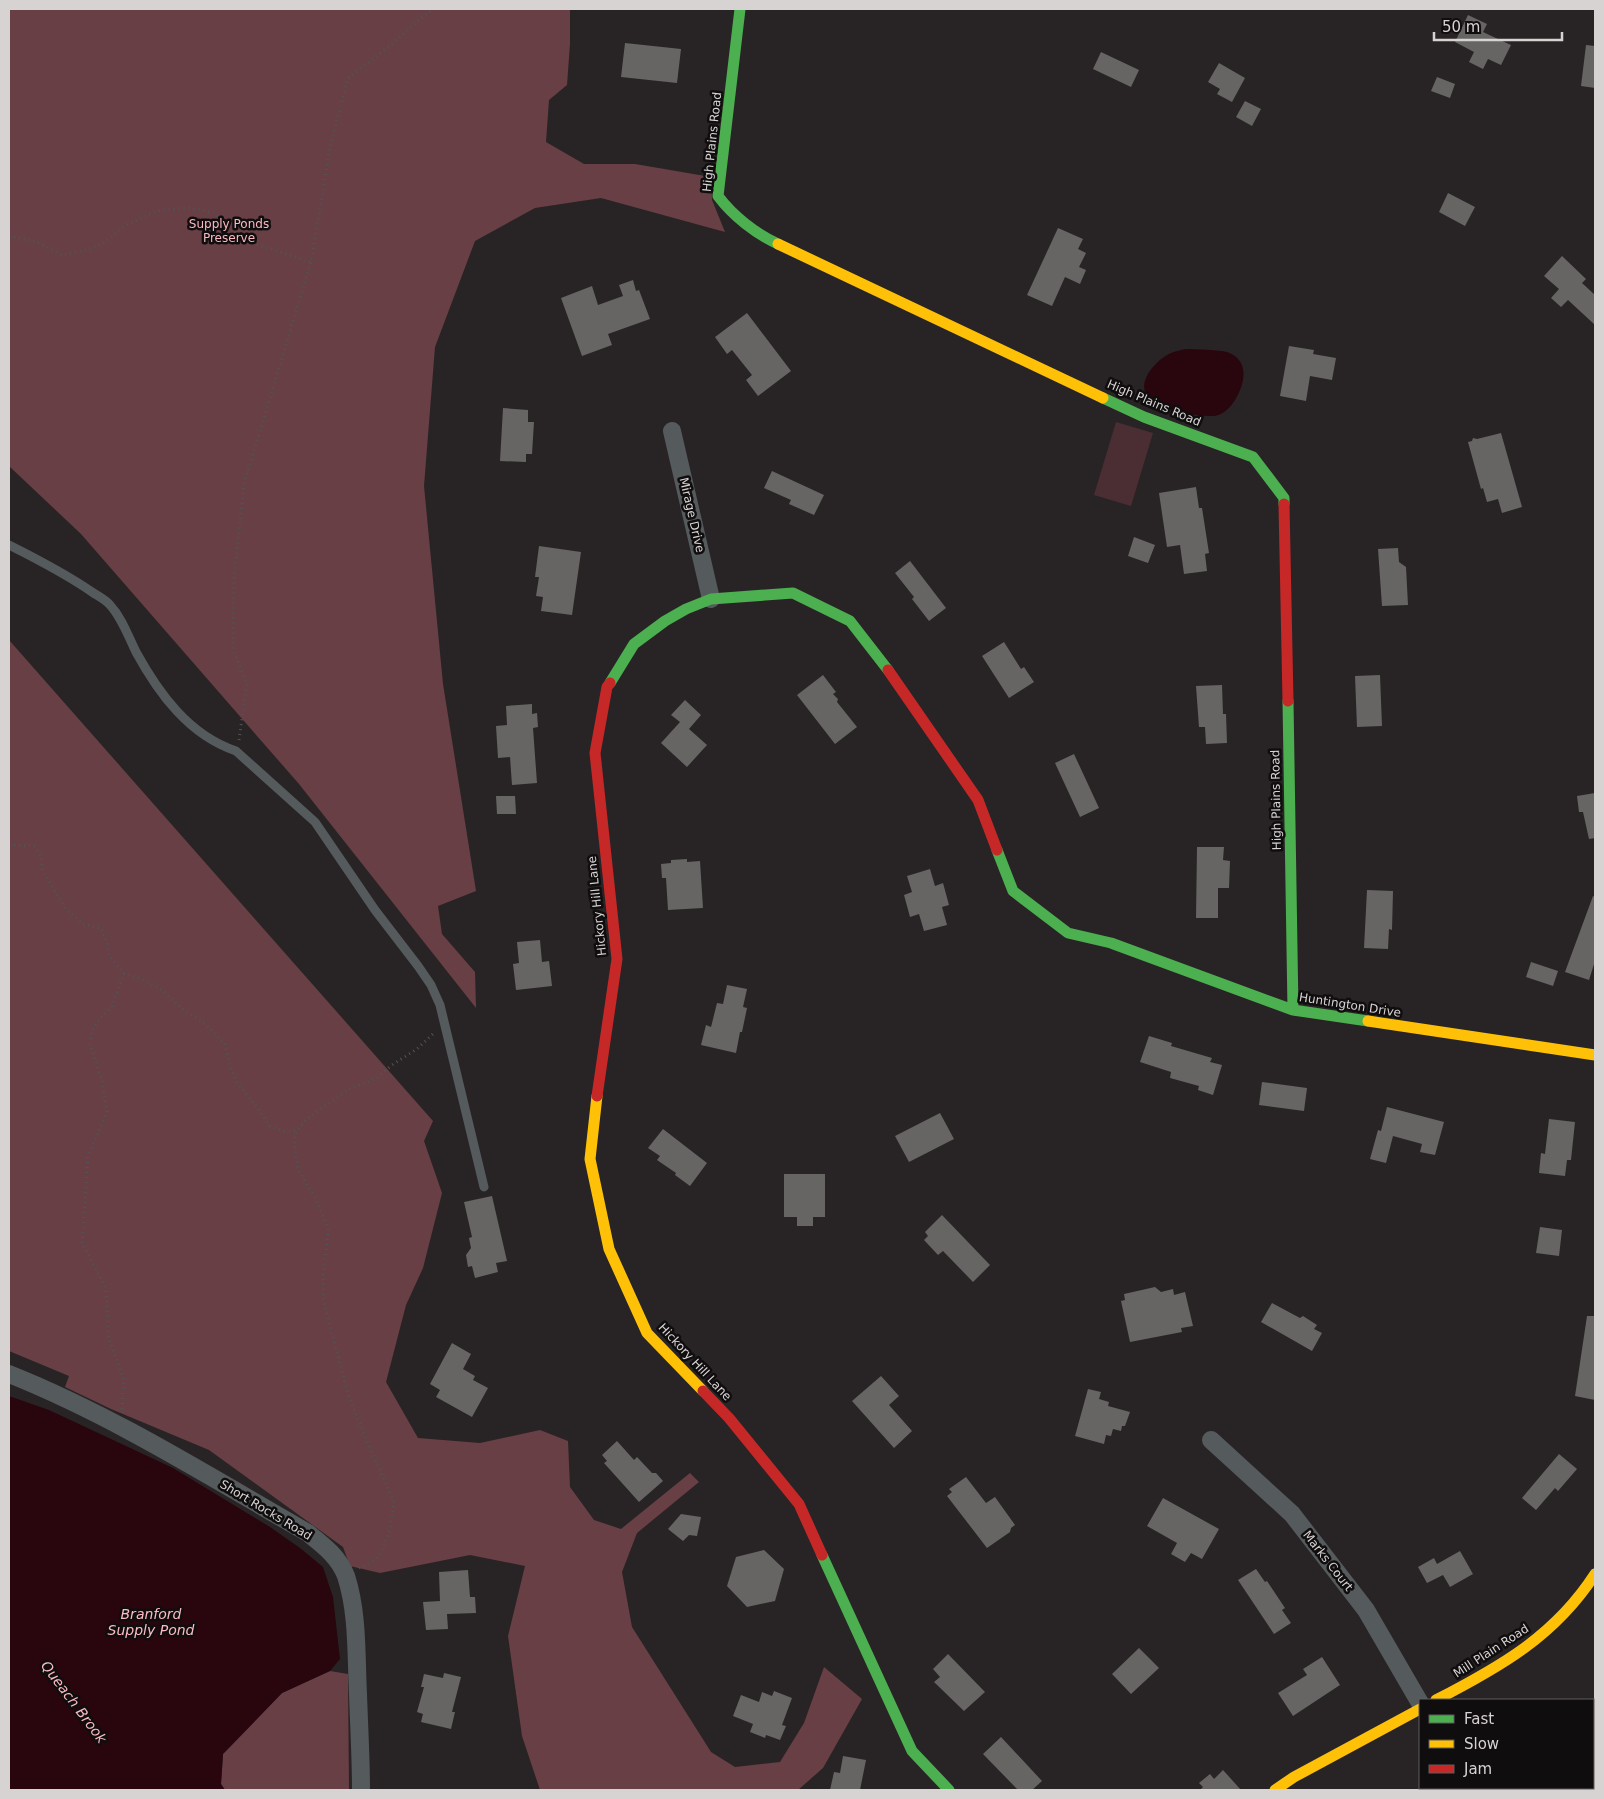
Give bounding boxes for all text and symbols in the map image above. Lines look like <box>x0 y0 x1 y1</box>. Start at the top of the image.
scale bar <box>1434 10 1562 42</box>
text: 50 m <box>1442 18 1480 36</box>
street label: High Plains Road <box>700 91 724 193</box>
park label: Supply Ponds Preserve <box>189 217 269 245</box>
street label: High Plains Road <box>1105 377 1203 429</box>
street label: Mirage Drive <box>677 476 707 554</box>
street label: High Plains Road <box>1268 750 1284 850</box>
street label: Hickory Hill Lane <box>585 855 609 957</box>
street label: Huntington Drive <box>1298 990 1402 1020</box>
street label: Hickory Hill Lane <box>656 1320 734 1404</box>
street label: Short Rocks Road <box>217 1477 315 1543</box>
street label: Marks Court <box>1300 1528 1356 1594</box>
water label: Branford Supply Pond <box>108 1606 195 1638</box>
street label: Mill Plain Road <box>1451 1621 1531 1681</box>
water label: Queach Brook <box>38 1658 111 1747</box>
legend <box>1419 1699 1594 1789</box>
text: Fast <box>1464 1710 1494 1728</box>
text: Slow <box>1464 1735 1499 1753</box>
text: Jam <box>1463 1760 1492 1778</box>

